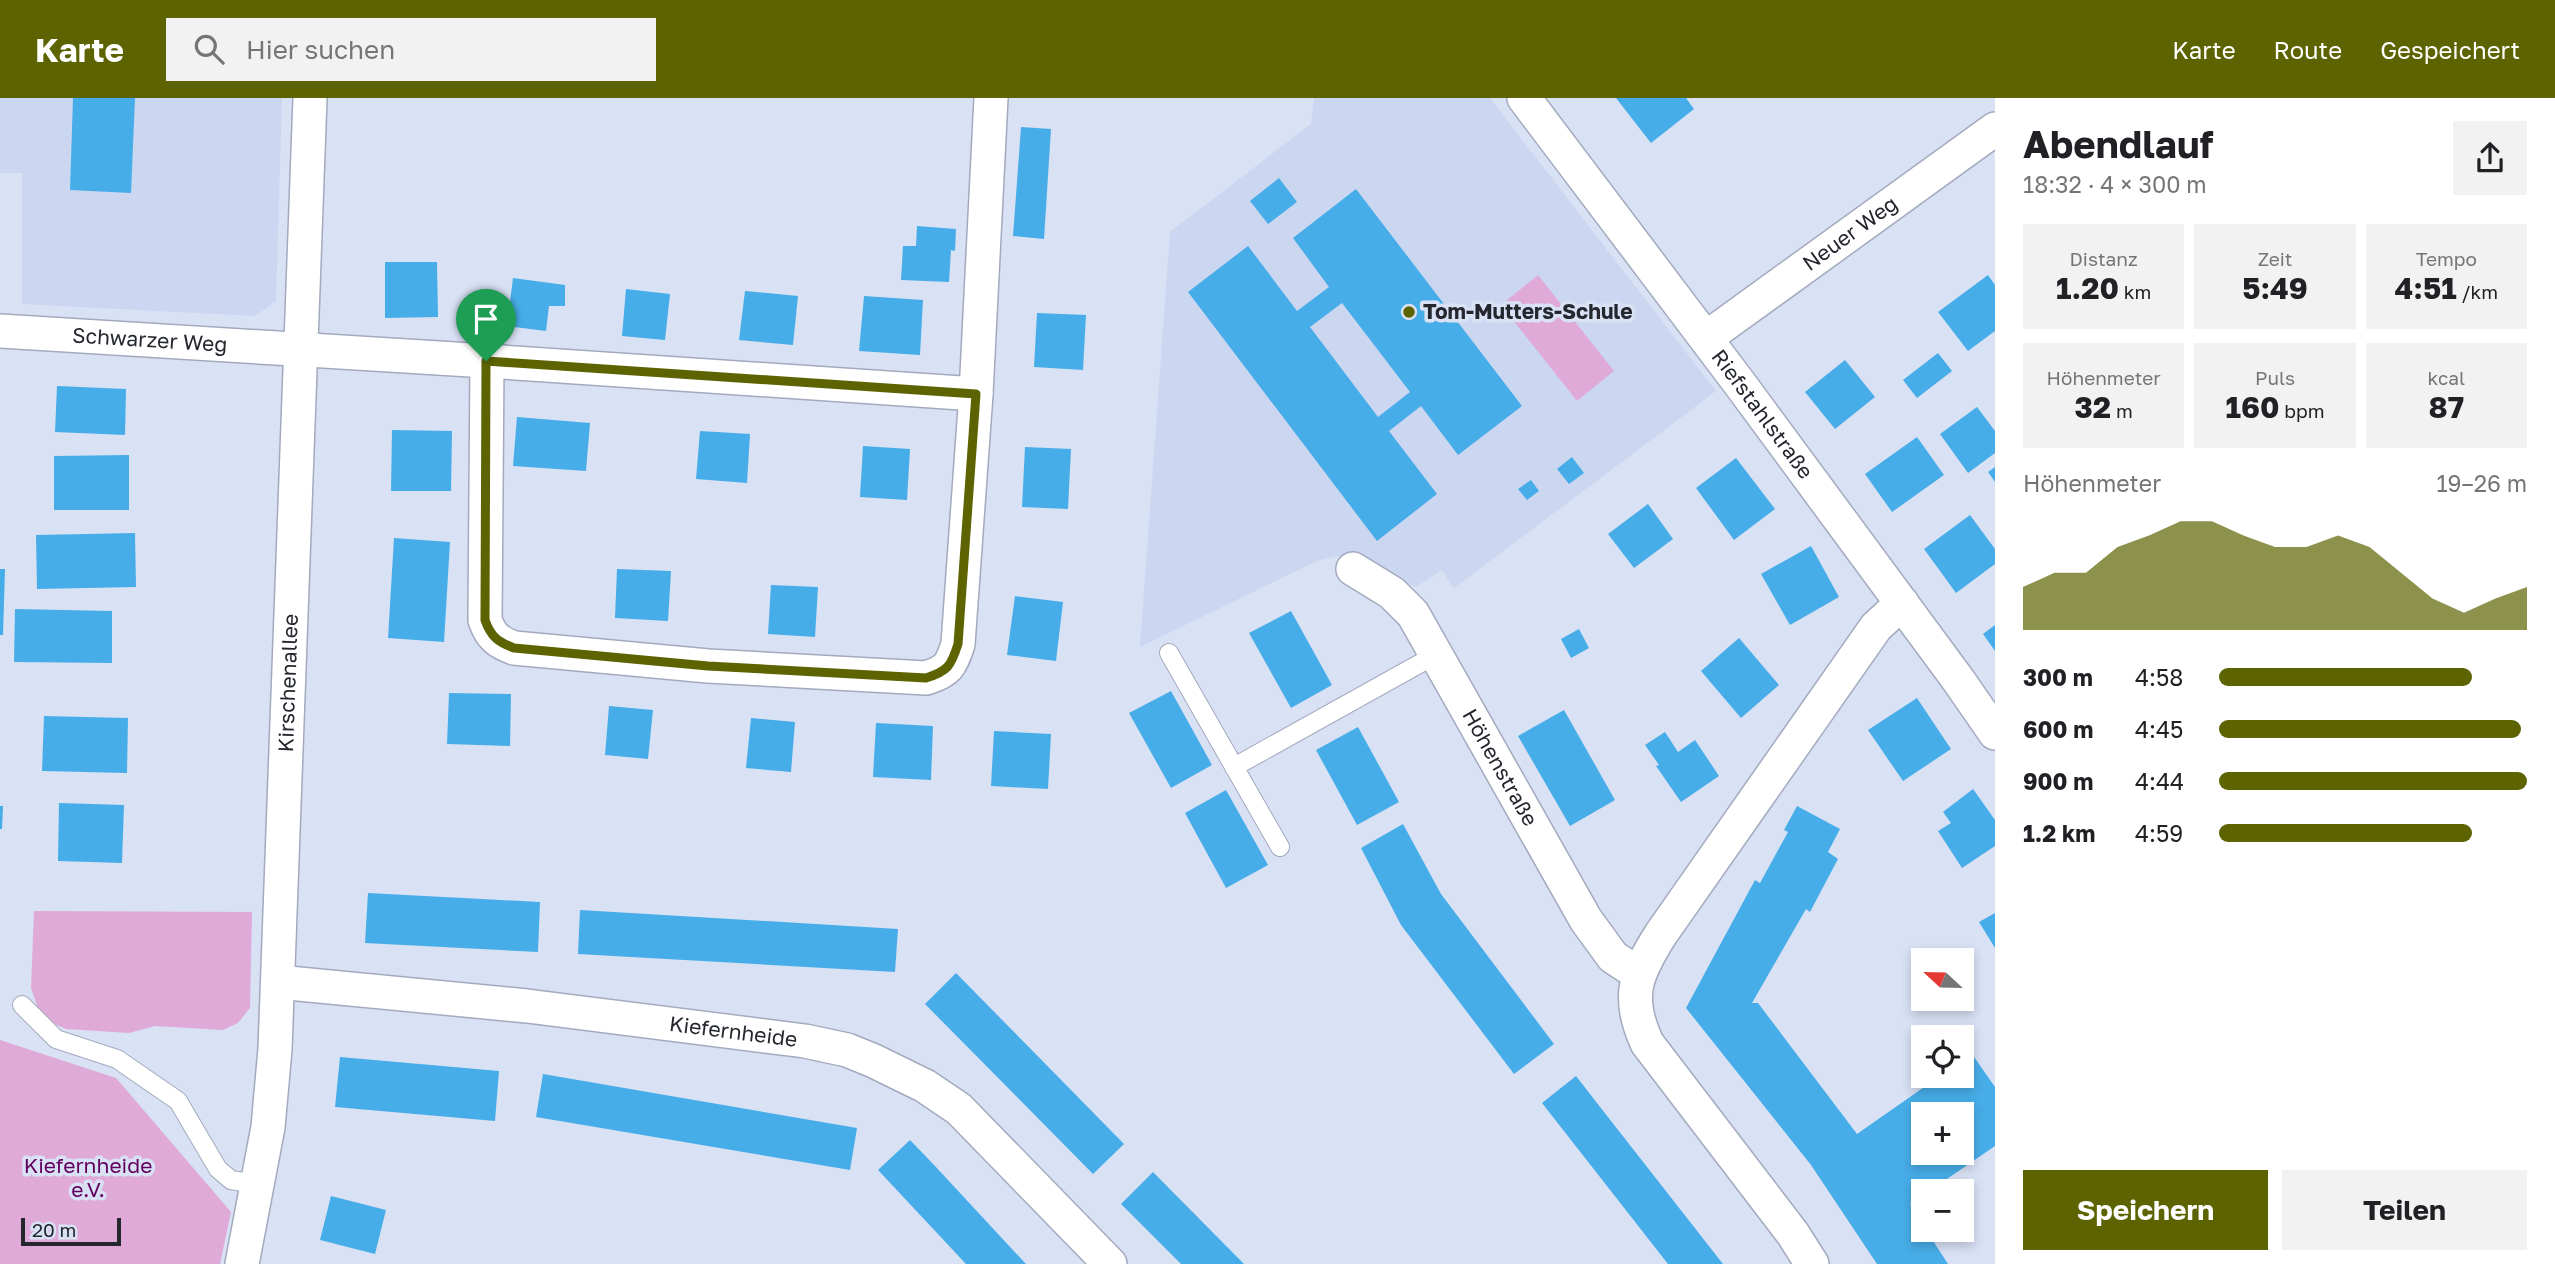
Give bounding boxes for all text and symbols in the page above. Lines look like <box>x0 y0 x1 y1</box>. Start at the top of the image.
search box <box>166 18 656 81</box>
text: Karte <box>35 30 124 69</box>
icon: search <box>190 30 228 68</box>
text: Hier suchen <box>246 34 395 65</box>
text: Karte <box>2172 35 2236 64</box>
text: Route <box>2274 35 2342 64</box>
text: Gespeichert <box>2380 35 2520 64</box>
text: Abendlauf <box>2023 121 2213 166</box>
button: share <box>2453 121 2527 195</box>
text: 18:32 · 4 × 300 m <box>2023 170 2207 198</box>
street label: Neuer Weg <box>1797 190 1902 276</box>
text: Distanz <box>2070 247 2138 270</box>
text: Zeit <box>2258 247 2292 270</box>
text: Tempo <box>2416 247 2477 270</box>
text: 1.20 <box>2056 270 2119 306</box>
text: 5:49 <box>2242 270 2308 306</box>
text: 4:51 <box>2395 270 2457 306</box>
text: km <box>2119 280 2151 303</box>
text: /km <box>2457 280 2498 303</box>
pin <box>456 289 516 361</box>
place label: Tom-Mutters-Schule <box>1423 298 1633 324</box>
icon: arrive <box>467 300 505 338</box>
marker: Tom-Mutters-Schule <box>1401 304 1417 320</box>
street label: Schwarzer Weg <box>71 321 228 357</box>
street label: Riefstahlstraße <box>1707 344 1819 484</box>
text: Höhenmeter <box>2047 366 2161 389</box>
text: Puls <box>2255 366 2295 389</box>
text: kcal <box>2428 366 2465 389</box>
text: 32 <box>2075 389 2111 425</box>
text: 160 <box>2226 389 2280 425</box>
text: 87 <box>2429 389 2464 425</box>
text: m <box>2111 399 2133 422</box>
text: bpm <box>2280 399 2324 422</box>
text: Höhenmeter <box>2023 469 2161 497</box>
text: 19–26 m <box>2436 469 2527 497</box>
street label: Kirschenallee <box>272 613 303 753</box>
text: 300 m <box>2023 663 2093 691</box>
text: 4:58 <box>2135 663 2183 691</box>
street label: Höhenstraße <box>1457 704 1544 830</box>
text: 600 m <box>2023 715 2093 743</box>
text: 4:45 <box>2135 715 2183 743</box>
text: 900 m <box>2023 767 2093 795</box>
text: 4:44 <box>2135 767 2184 795</box>
text: 1.2 km <box>2023 819 2095 847</box>
text: 4:59 <box>2135 819 2183 847</box>
north arrow <box>1911 948 1974 1012</box>
map controls <box>1911 948 1974 1242</box>
street label: Kiefernheide <box>668 1010 799 1052</box>
button: locate <box>1911 1025 1974 1088</box>
button: + <box>1911 1102 1974 1165</box>
park label: Kiefernheide e.V. <box>24 1152 152 1202</box>
button: Speichern <box>2023 1170 2268 1250</box>
button: Teilen <box>2282 1170 2527 1250</box>
button: − <box>1911 1179 1974 1242</box>
scale bar <box>21 1215 121 1247</box>
text: 20 m <box>32 1218 76 1241</box>

